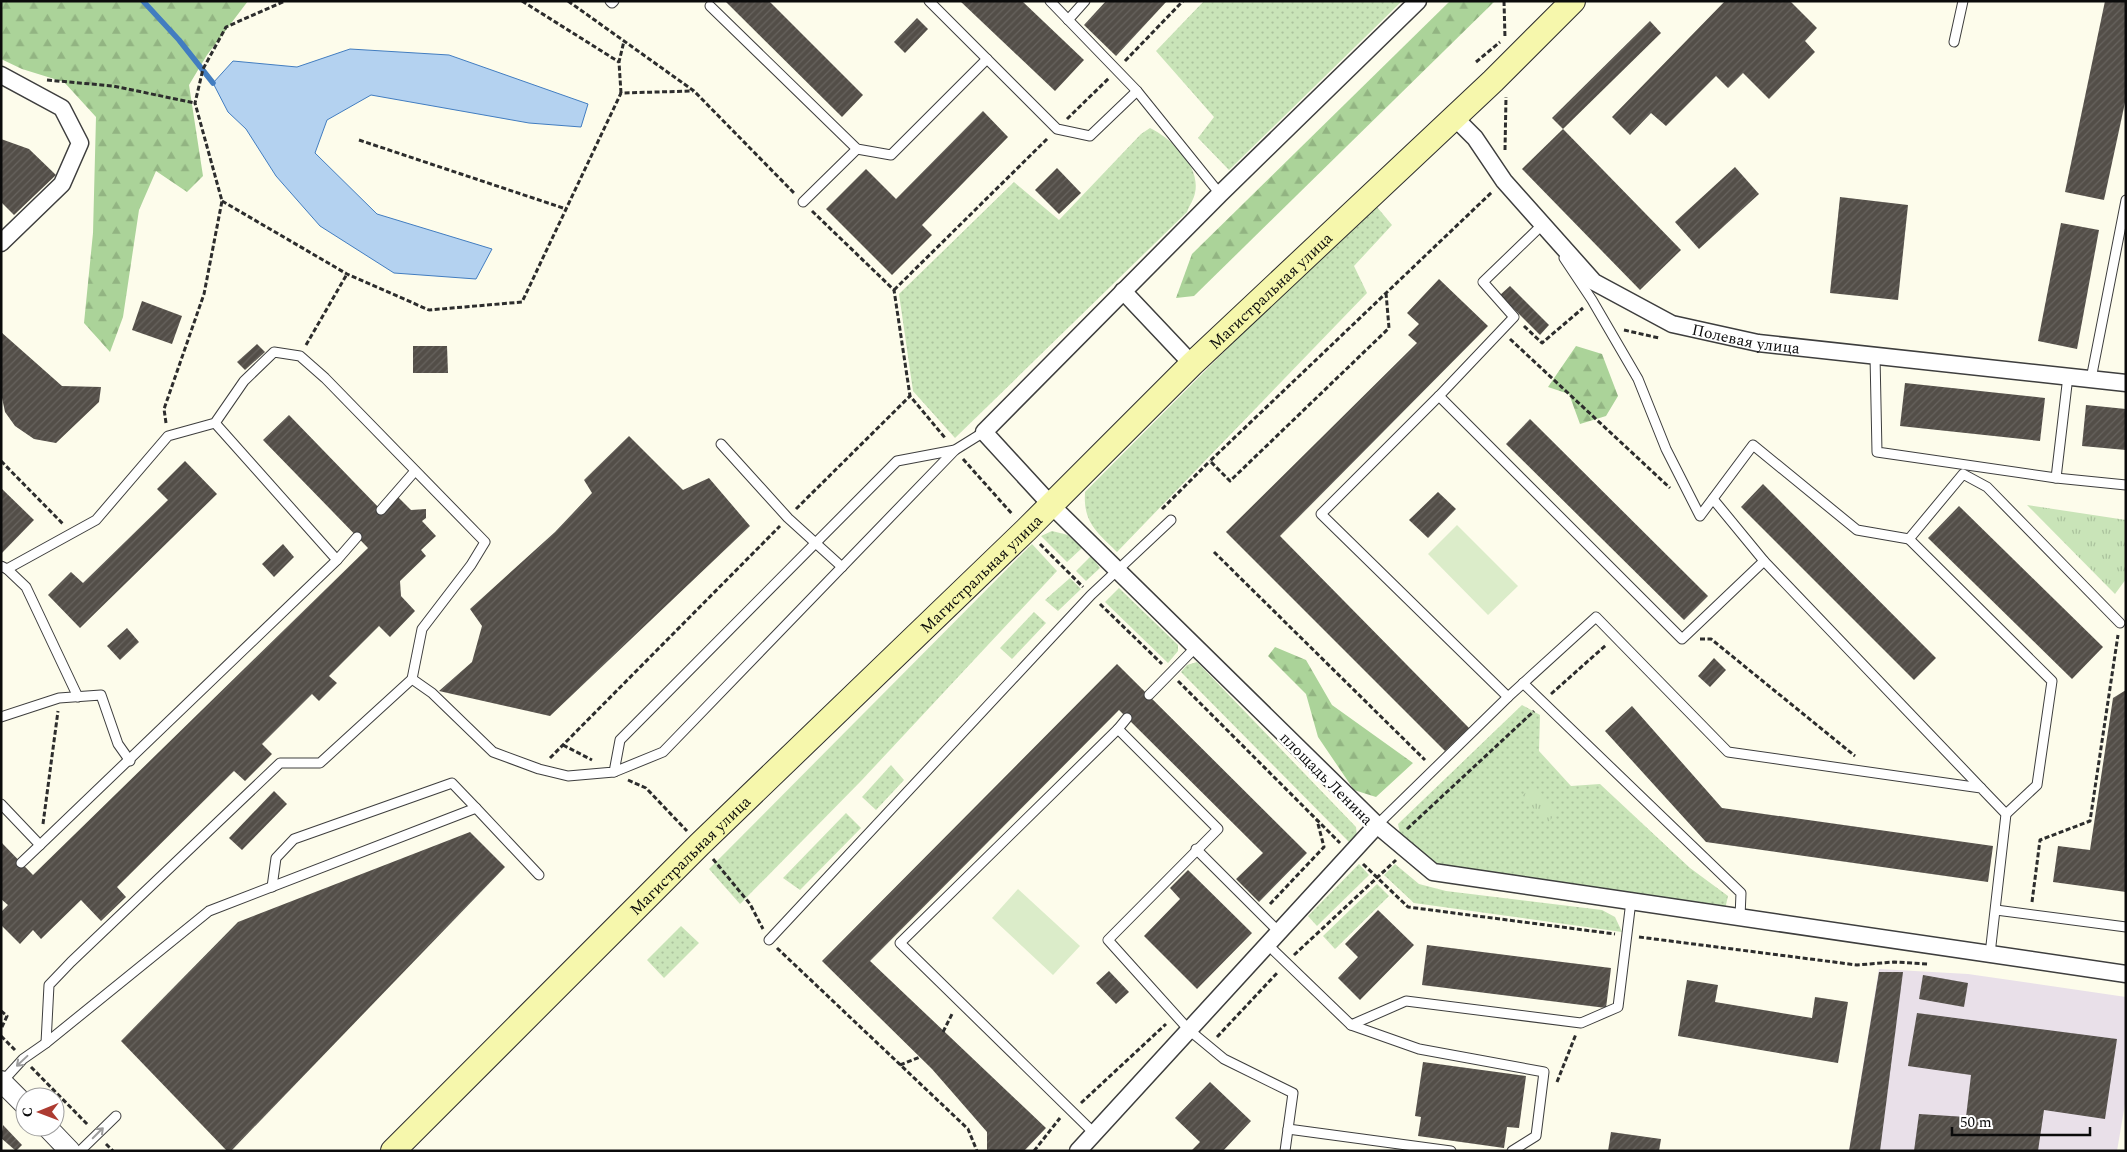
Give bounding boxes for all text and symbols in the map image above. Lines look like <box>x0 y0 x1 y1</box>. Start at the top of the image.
street label: Магистральная улица <box>1204 227 1338 355</box>
street label: Полевая улица <box>1690 318 1801 361</box>
street label: Магистральная улица <box>915 509 1048 639</box>
street label: площадь Ленина <box>1274 726 1379 831</box>
street label: Магистральная улица <box>624 790 757 921</box>
one-way arrow <box>16 1055 28 1067</box>
north arrow <box>15 1087 65 1137</box>
scale bar <box>1952 1104 2090 1136</box>
text: С <box>17 1107 38 1117</box>
text: 50 m <box>1960 1111 1992 1134</box>
one-way arrow <box>92 1127 104 1139</box>

